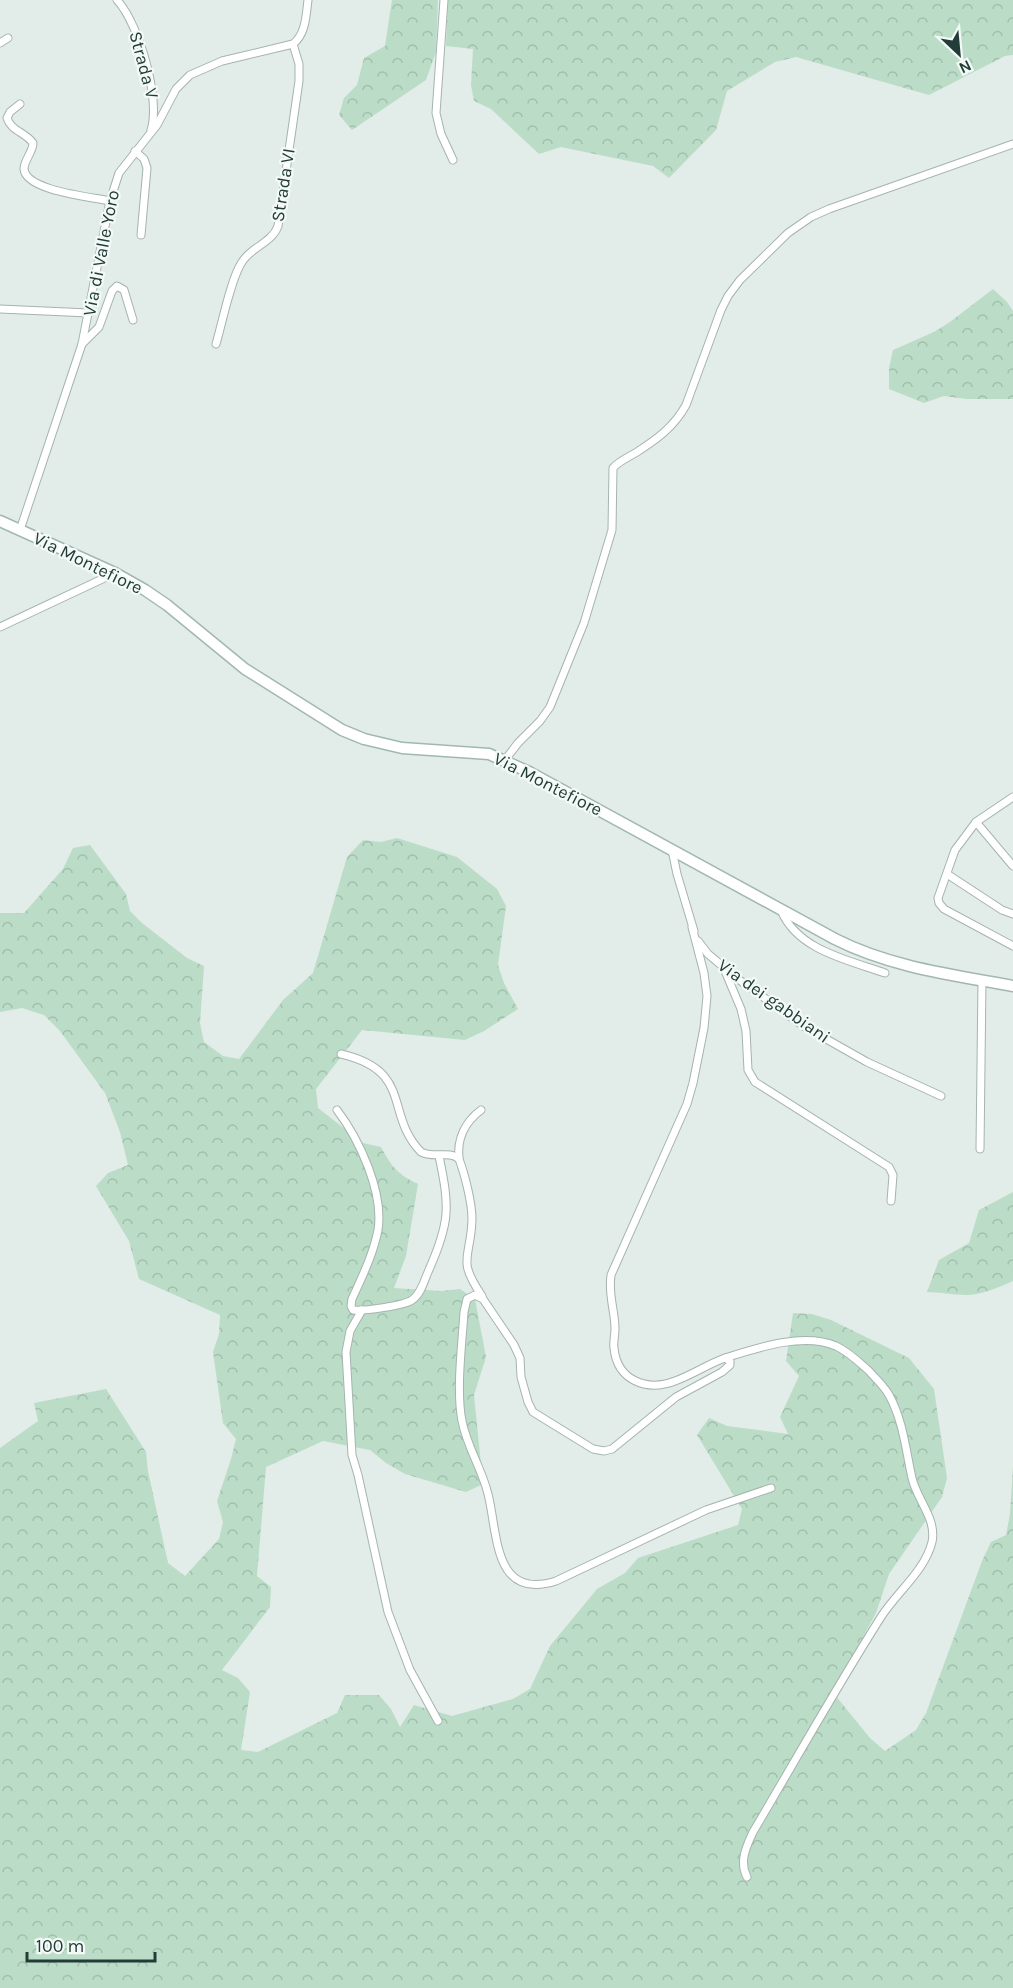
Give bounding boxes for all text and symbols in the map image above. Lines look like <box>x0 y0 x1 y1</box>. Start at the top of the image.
north arrow <box>929 24 989 84</box>
street label: Strada V <box>124 29 164 101</box>
text: N <box>956 56 975 78</box>
street label: Strada VI <box>266 147 300 223</box>
street label: Via di Valle Yoro <box>78 188 124 318</box>
street label: Via Montefiore <box>30 527 146 599</box>
street label: Via Montefiore <box>490 747 606 821</box>
street label: Via dei gabbiani <box>714 954 834 1048</box>
scale bar <box>27 1925 154 1963</box>
text: 100 m <box>36 1935 84 1957</box>

